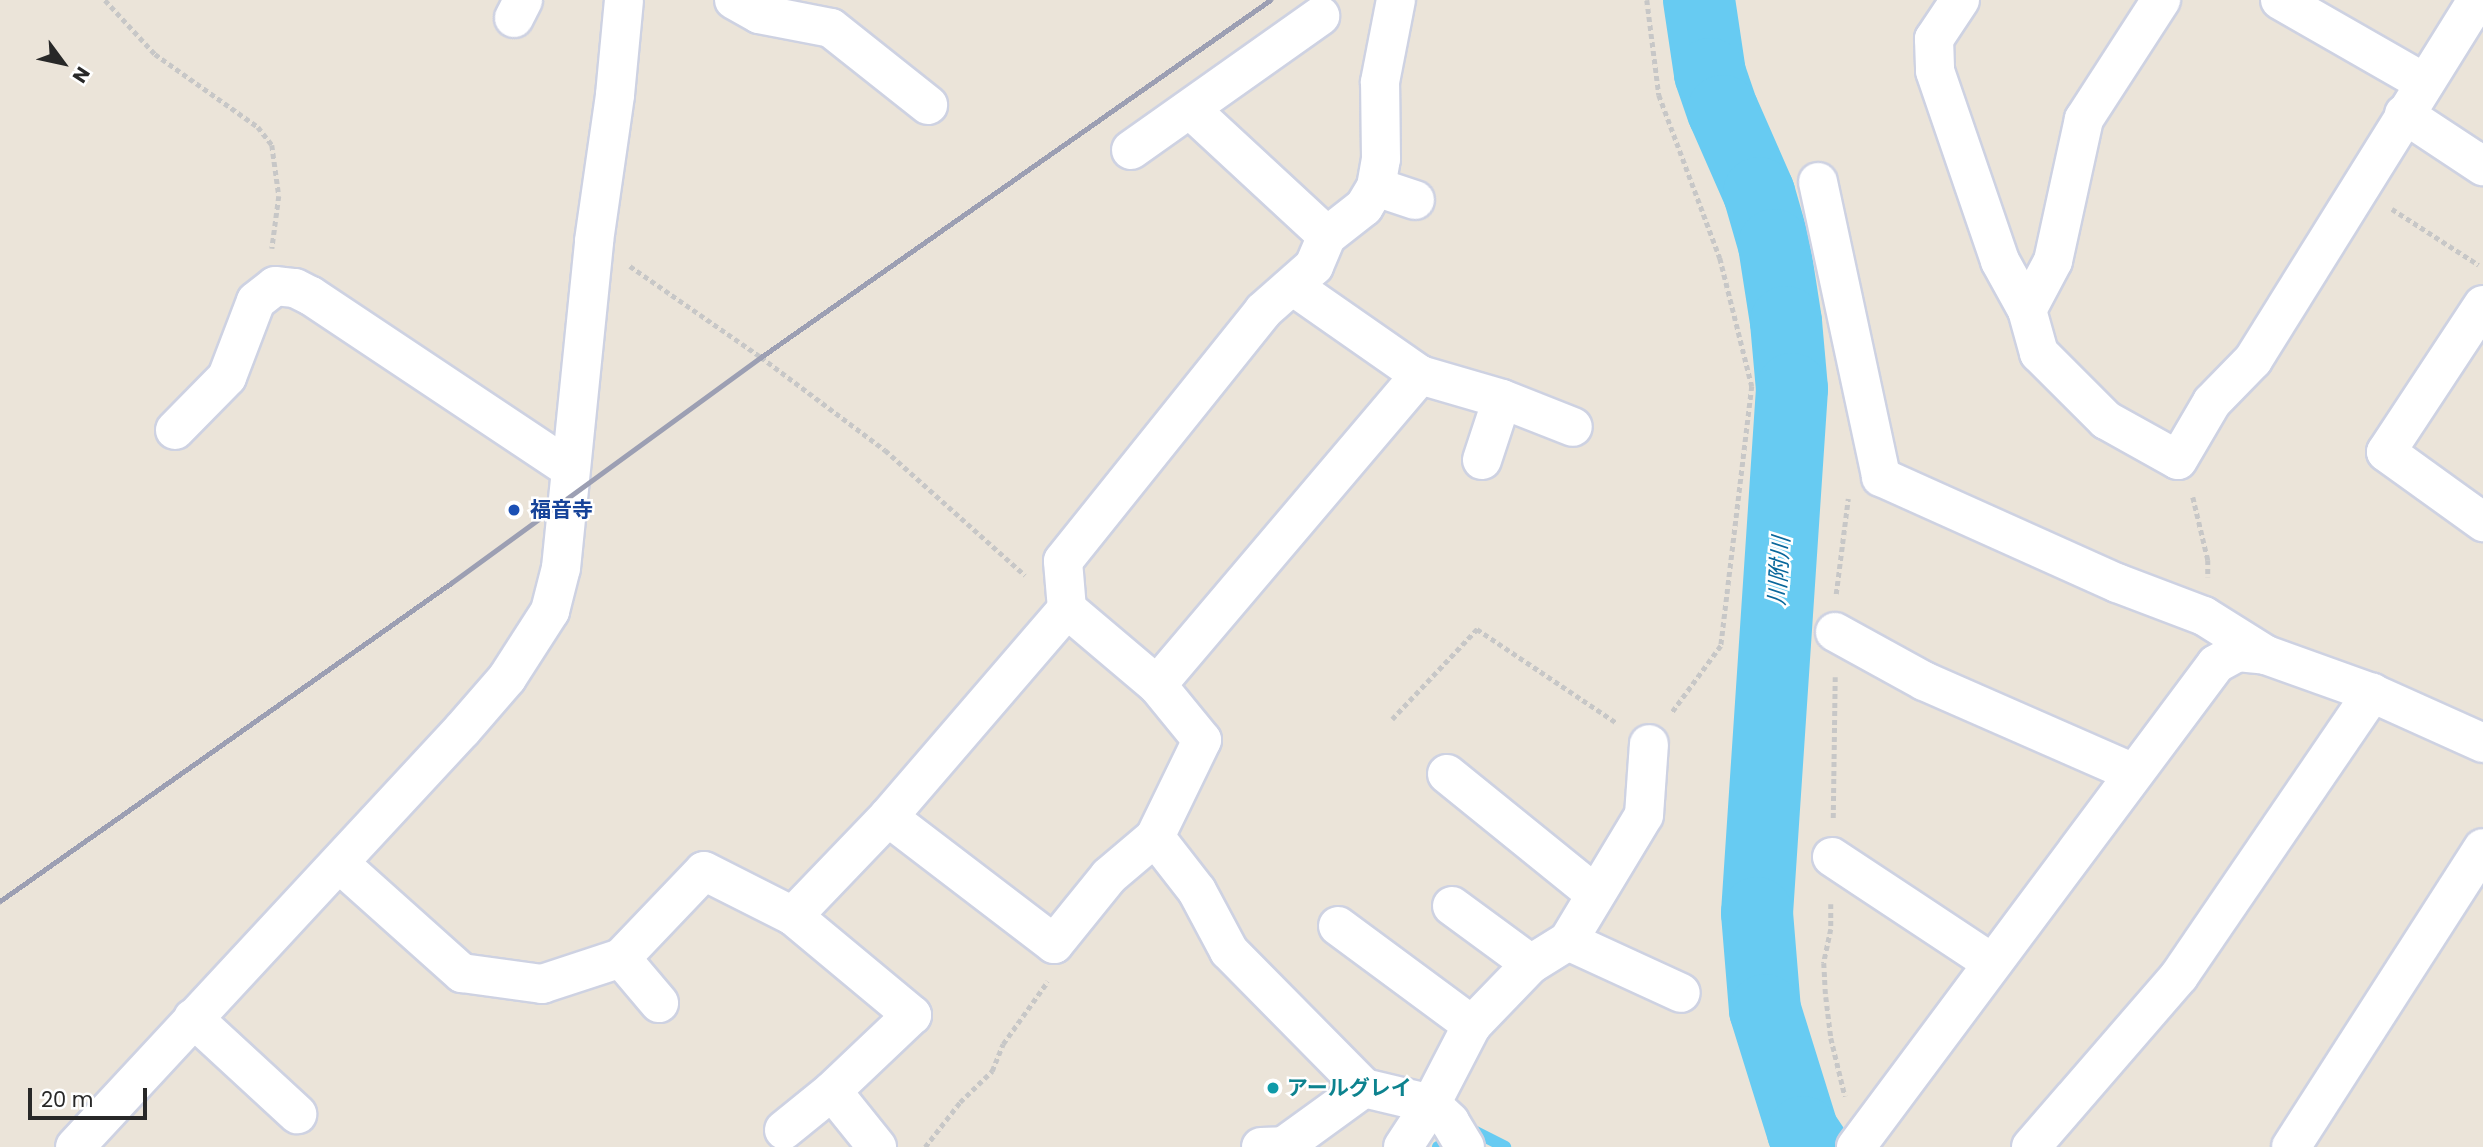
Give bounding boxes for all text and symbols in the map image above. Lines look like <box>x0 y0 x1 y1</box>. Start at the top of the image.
north arrow <box>28 28 98 98</box>
text: N <box>66 61 96 88</box>
place label: 福音寺 <box>530 497 593 523</box>
marker: 福音寺 <box>504 500 524 520</box>
water label: 川附川 <box>1763 536 1795 606</box>
scale bar <box>32 1074 150 1118</box>
place label: アールグレイ <box>1287 1075 1412 1101</box>
marker: アールグレイ <box>1265 1080 1281 1096</box>
text: 20 m <box>41 1085 94 1114</box>

